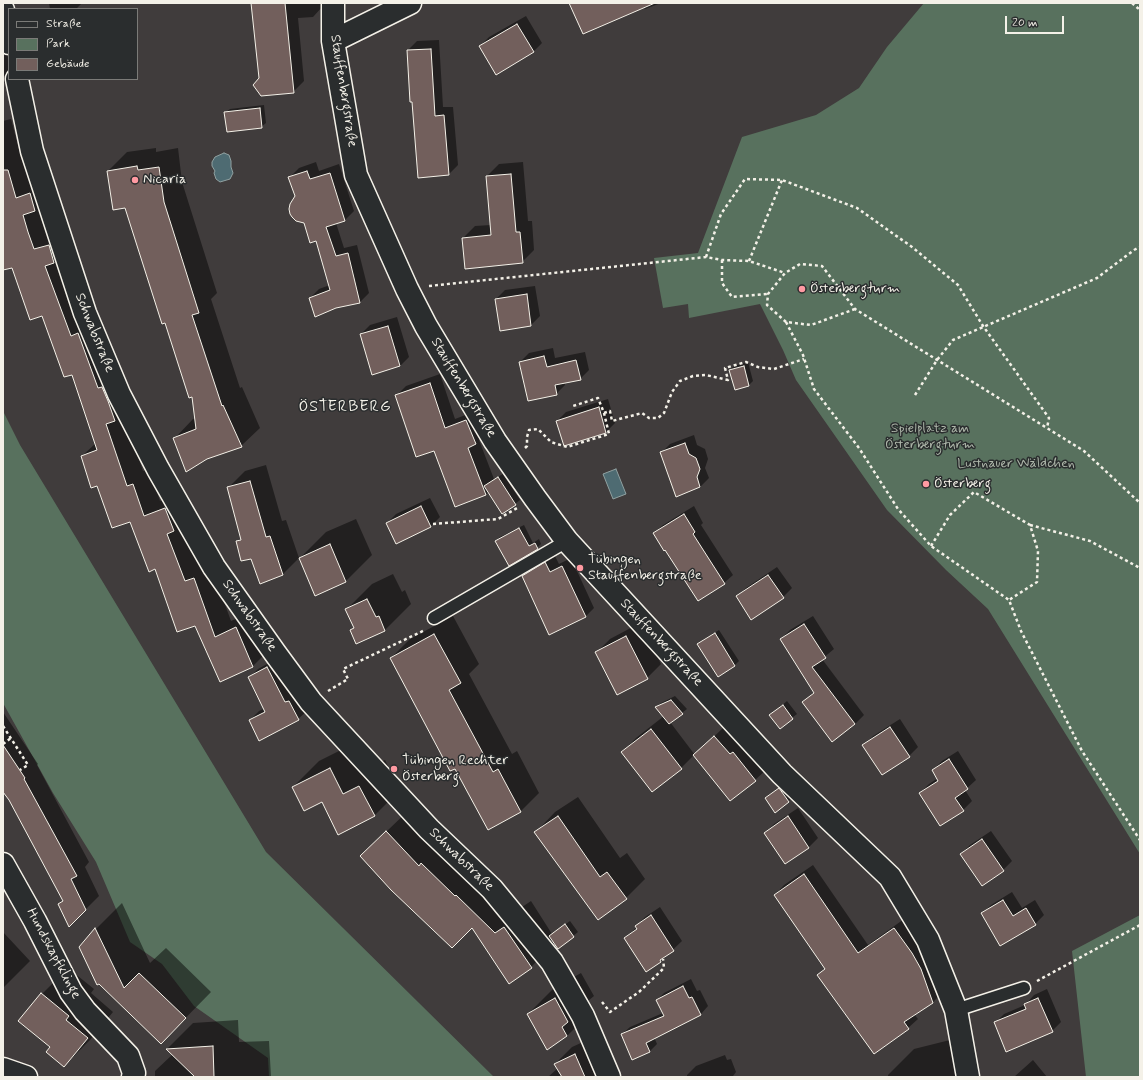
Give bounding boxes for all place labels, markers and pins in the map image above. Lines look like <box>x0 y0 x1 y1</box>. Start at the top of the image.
place label: Nicaria <box>143 172 186 188</box>
marker: Nicaria <box>130 175 140 185</box>
place label: Österbergturm <box>810 281 900 297</box>
marker: Österbergturm <box>797 284 807 294</box>
place label: Österberg <box>934 476 991 492</box>
marker: Österberg <box>921 479 931 489</box>
place label: Tübingen Stauffenbergstraße <box>588 552 702 584</box>
marker: Tübingen Stauffenbergstraße <box>575 563 585 573</box>
place label: Tübingen Rechter Österberg <box>402 753 508 786</box>
marker: Tübingen Rechter Österberg <box>389 764 399 774</box>

